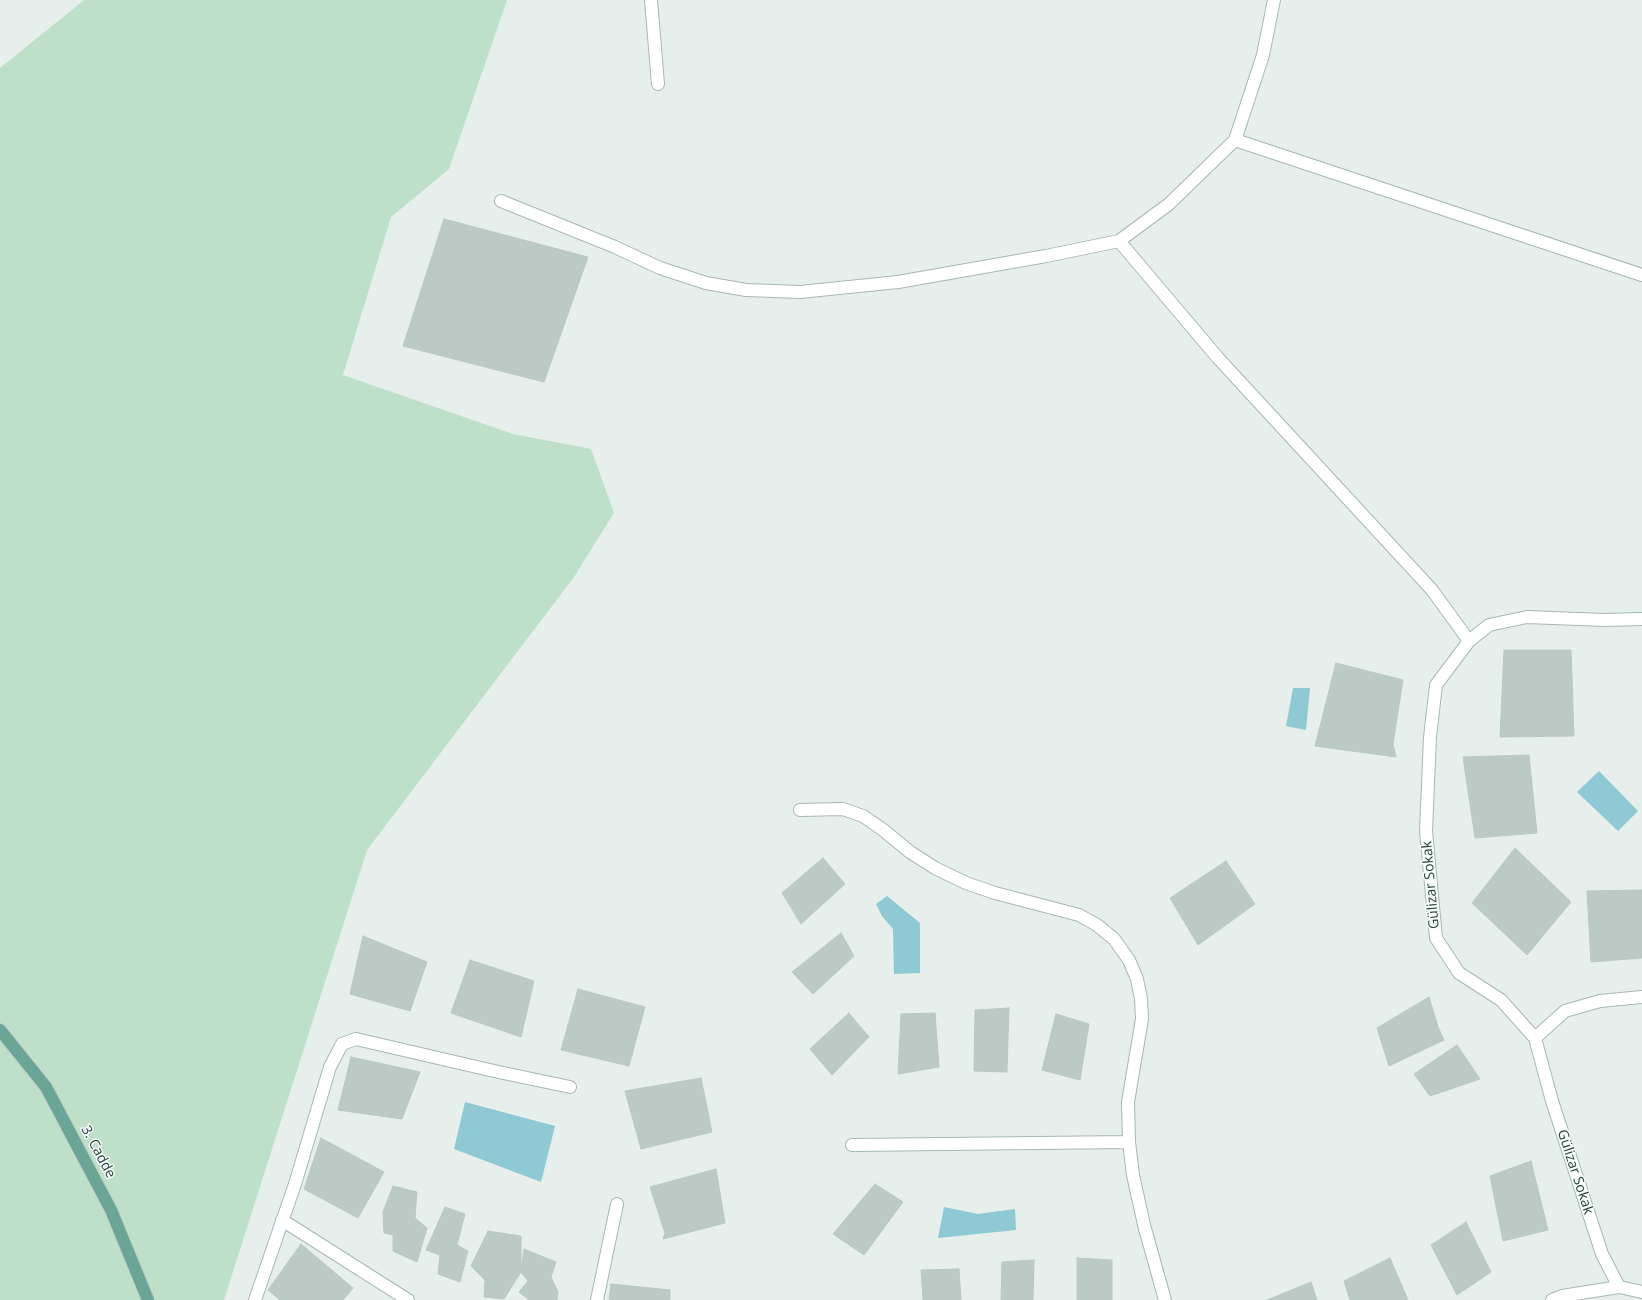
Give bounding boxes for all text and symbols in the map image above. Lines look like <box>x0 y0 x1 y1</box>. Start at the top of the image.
street label: Gülizar Sokak <box>1419 840 1443 930</box>
street label: 3. Cadde <box>77 1123 119 1181</box>
street label: Gülizar Sokak <box>1553 1127 1597 1217</box>

